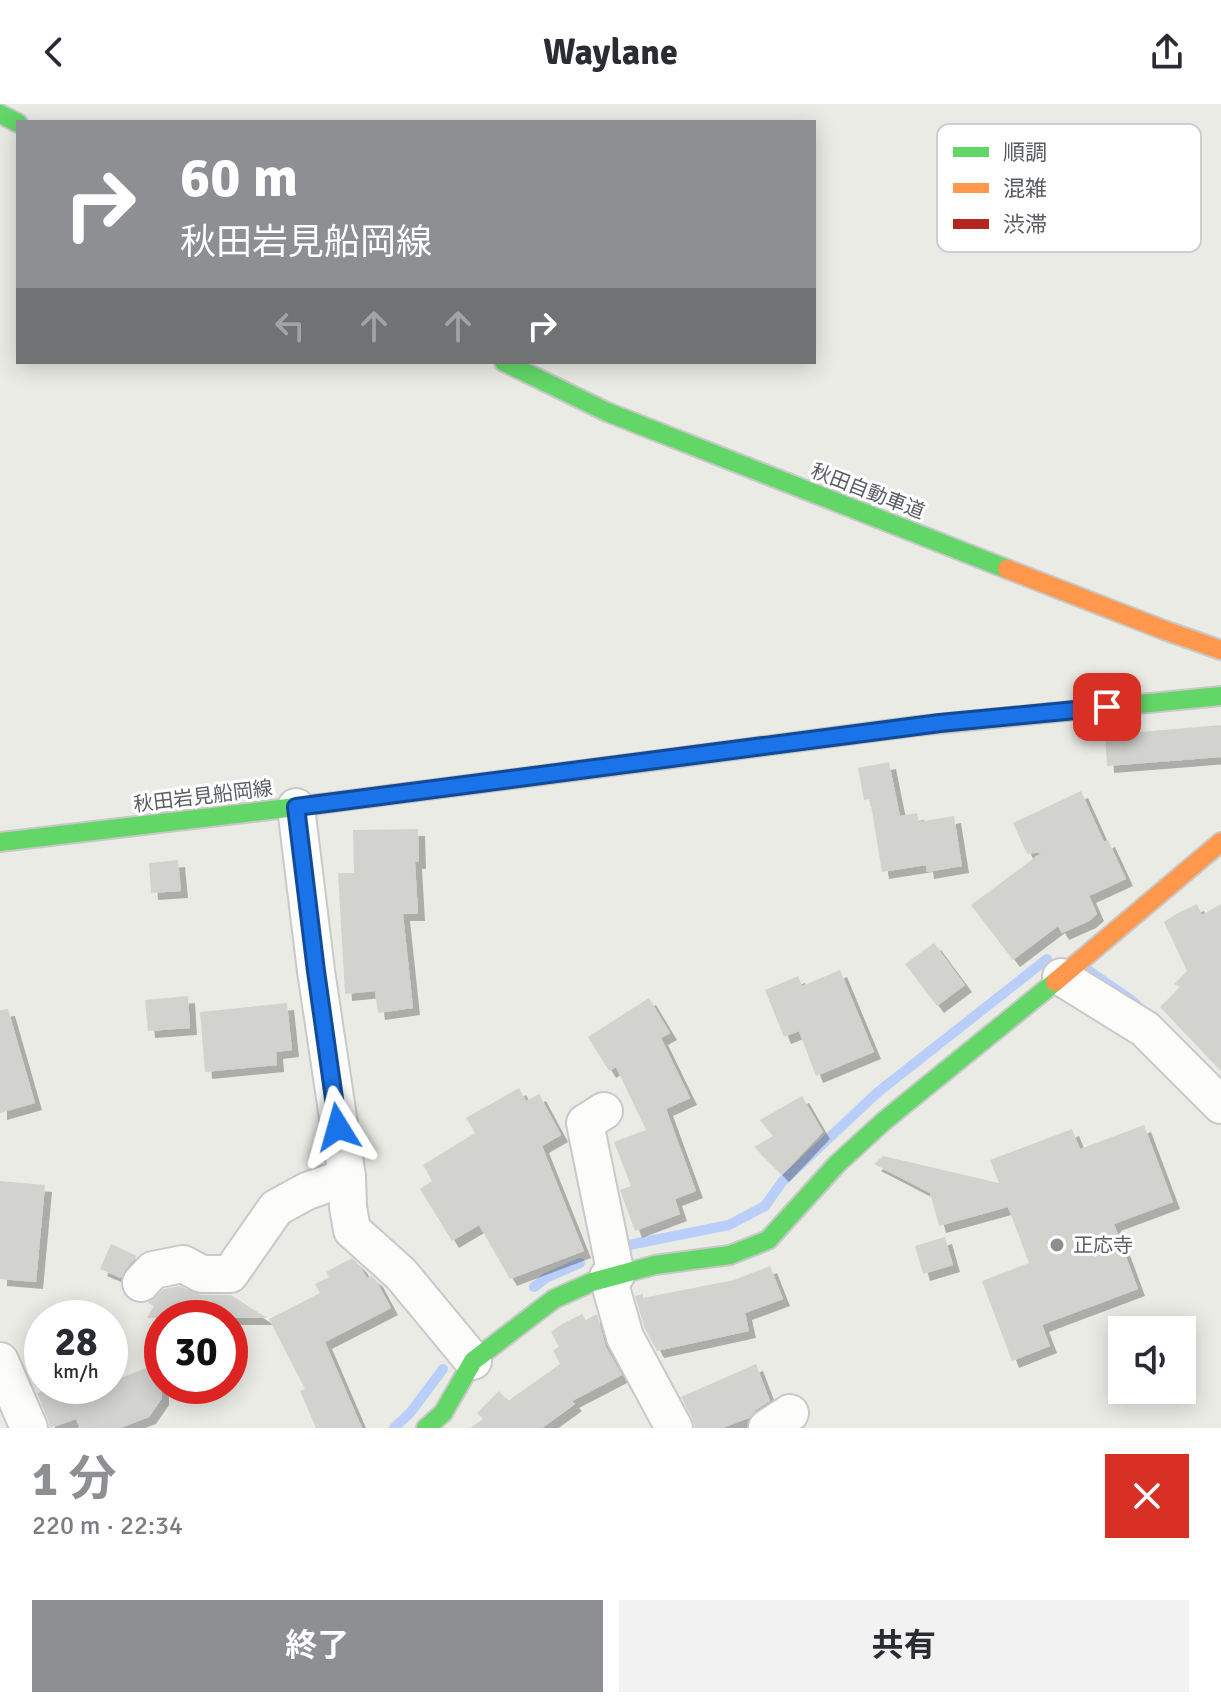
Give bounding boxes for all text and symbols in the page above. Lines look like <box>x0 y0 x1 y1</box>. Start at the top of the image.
icon: back <box>32 30 76 74</box>
text: Waylane <box>543 30 678 75</box>
icon: share <box>1145 30 1189 74</box>
legend <box>937 124 1201 252</box>
text: 順調 <box>1003 139 1047 166</box>
text: 60 m <box>180 143 298 212</box>
icon: right <box>48 152 152 256</box>
text: 混雑 <box>1003 175 1047 202</box>
text: 渋滞 <box>1003 211 1047 238</box>
text: 秋田岩見船岡線 <box>180 220 432 265</box>
icon: left <box>268 304 312 348</box>
icon: ahead <box>352 304 396 348</box>
icon: ahead <box>436 304 480 348</box>
icon: right <box>520 304 564 348</box>
street label: 秋田自動車道 <box>807 458 928 525</box>
pin <box>1073 673 1141 741</box>
icon: arrive <box>1085 685 1129 729</box>
street label: 秋田岩見船岡線 <box>132 776 274 817</box>
position arrow <box>296 1085 380 1169</box>
place label: 正応寺 <box>1073 1233 1133 1258</box>
marker: 正応寺 <box>1048 1236 1066 1254</box>
speed limit sign: 30 <box>144 1300 248 1404</box>
map controls <box>1108 1316 1196 1404</box>
button: sound <box>1108 1316 1196 1404</box>
text: 28 <box>54 1317 98 1367</box>
text: km/h <box>53 1359 99 1384</box>
text: 1 分 <box>32 1450 116 1509</box>
button: close <box>1105 1454 1189 1538</box>
text: 220 m · 22:34 <box>32 1510 183 1542</box>
button: 終了 <box>32 1600 603 1692</box>
button: 共有 <box>619 1600 1189 1692</box>

